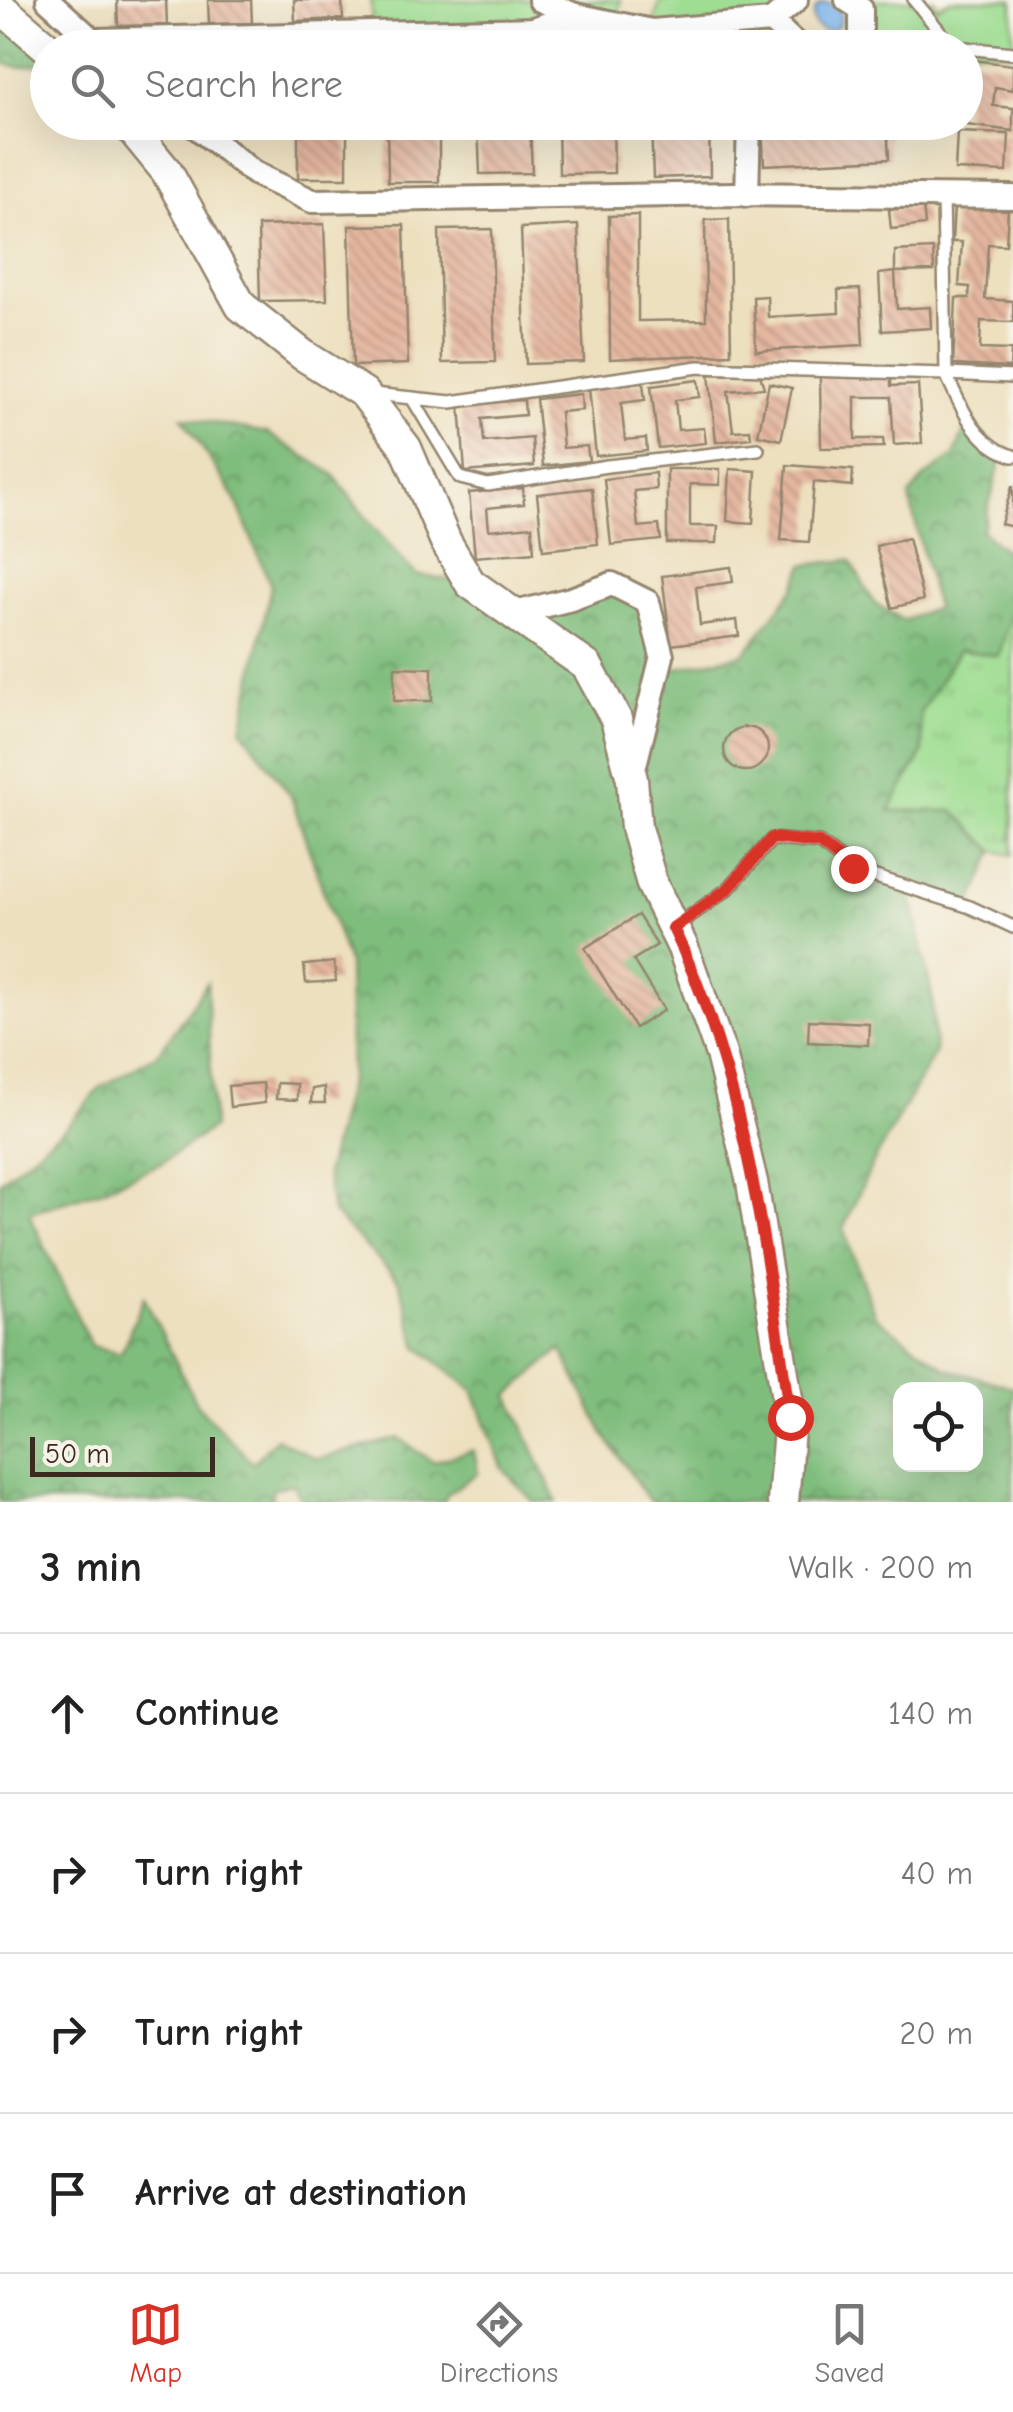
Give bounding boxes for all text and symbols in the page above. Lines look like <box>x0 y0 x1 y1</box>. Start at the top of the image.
search box <box>30 30 983 140</box>
icon: search <box>65 58 120 113</box>
text: Search here <box>145 63 343 107</box>
route end <box>831 846 877 892</box>
map controls <box>893 1382 983 1472</box>
button: locate <box>893 1382 983 1472</box>
route start <box>768 1395 814 1441</box>
scale bar <box>30 1432 215 1476</box>
text: 50 m <box>45 1438 110 1470</box>
text: 3 min <box>40 1543 142 1592</box>
text: Walk · 200 m <box>789 1549 973 1586</box>
icon: ahead <box>40 1686 95 1741</box>
text: Continue <box>135 1691 279 1735</box>
text: 140 m <box>888 1695 973 1732</box>
icon: right <box>40 1846 95 1901</box>
text: Turn right <box>135 1851 302 1895</box>
text: 40 m <box>901 1855 973 1892</box>
icon: right <box>40 2006 95 2061</box>
text: Turn right <box>135 2011 302 2055</box>
text: 20 m <box>900 2015 973 2052</box>
icon: arrive <box>40 2166 95 2221</box>
text: Arrive at destination <box>135 2171 467 2215</box>
tab: Map <box>128 2297 183 2389</box>
tab: Directions <box>440 2297 558 2389</box>
tab: Saved <box>815 2297 885 2389</box>

